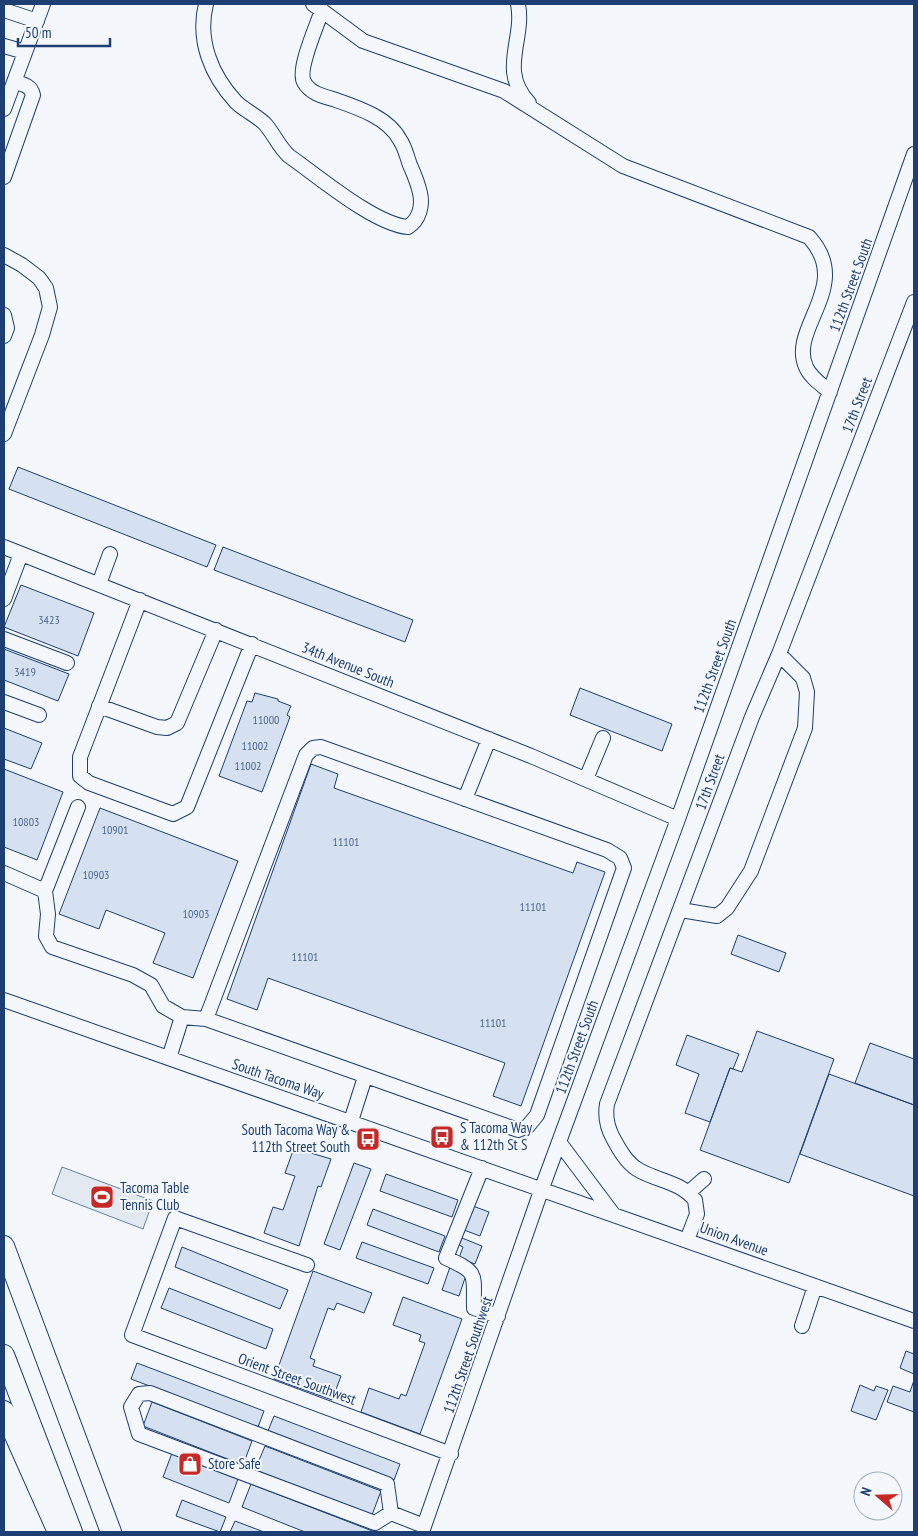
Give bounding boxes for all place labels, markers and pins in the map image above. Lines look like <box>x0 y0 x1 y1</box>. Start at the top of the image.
place label: S Tacoma Way & 112th St S <box>460 1118 532 1154</box>
place label: South Tacoma Way & 112th Street South <box>242 1120 350 1156</box>
bus stop icon: S Tacoma Way & 112th St S <box>429 1124 455 1150</box>
bus stop icon: South Tacoma Way & 112th Street South <box>355 1126 381 1152</box>
place label: Tacoma Table Tennis Club <box>120 1178 189 1214</box>
sports icon: Tacoma Table Tennis Club <box>89 1184 115 1210</box>
shop icon: Store Safe <box>177 1451 203 1477</box>
place label: Store Safe <box>208 1454 261 1473</box>

